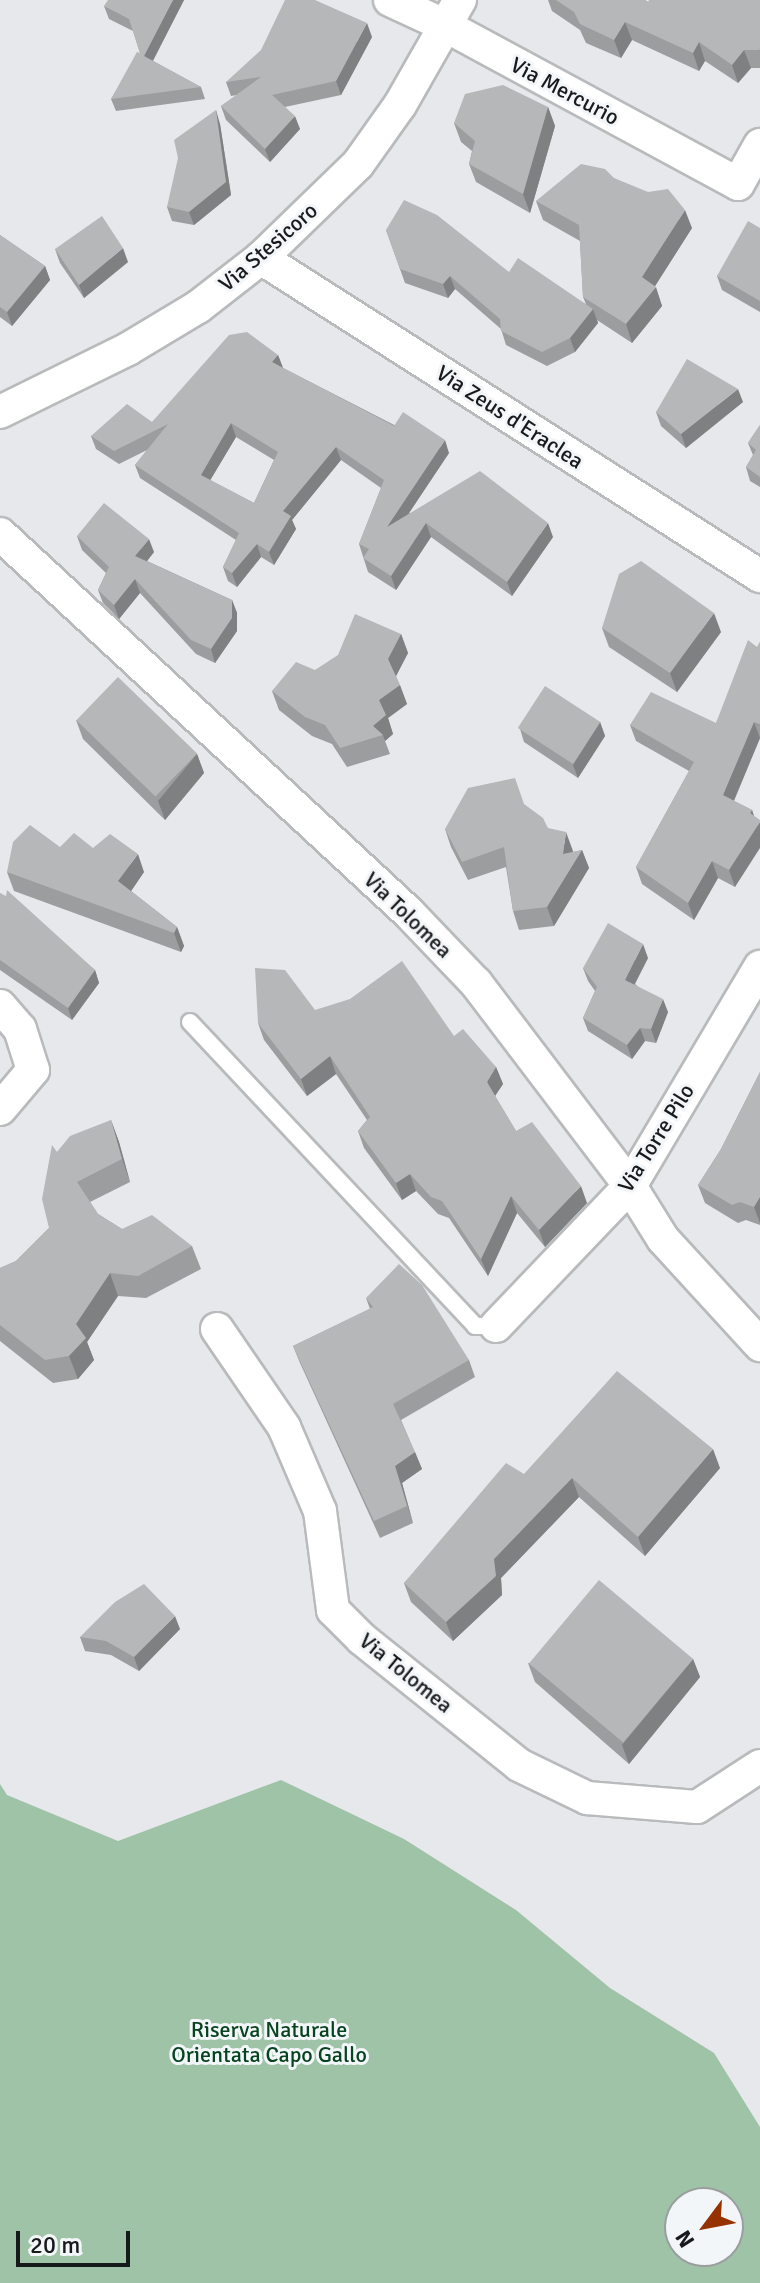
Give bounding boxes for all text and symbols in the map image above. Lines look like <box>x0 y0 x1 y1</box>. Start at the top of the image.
street label: Via Mercurio <box>506 51 624 131</box>
street label: Via Stesicoro <box>213 197 323 297</box>
street label: Via Zeus d'Eraclea <box>431 360 589 474</box>
street label: Via Tolomea <box>358 866 458 964</box>
street label: Via Torre Pilo <box>612 1079 700 1197</box>
street label: Via Tolomea <box>354 1627 458 1719</box>
park label: Riserva Naturale Orientata Capo Gallo <box>171 2016 367 2068</box>
north arrow <box>664 2187 744 2267</box>
scale bar <box>20 2215 134 2265</box>
text: N <box>669 2225 700 2253</box>
text: 20 m <box>30 2230 80 2260</box>

